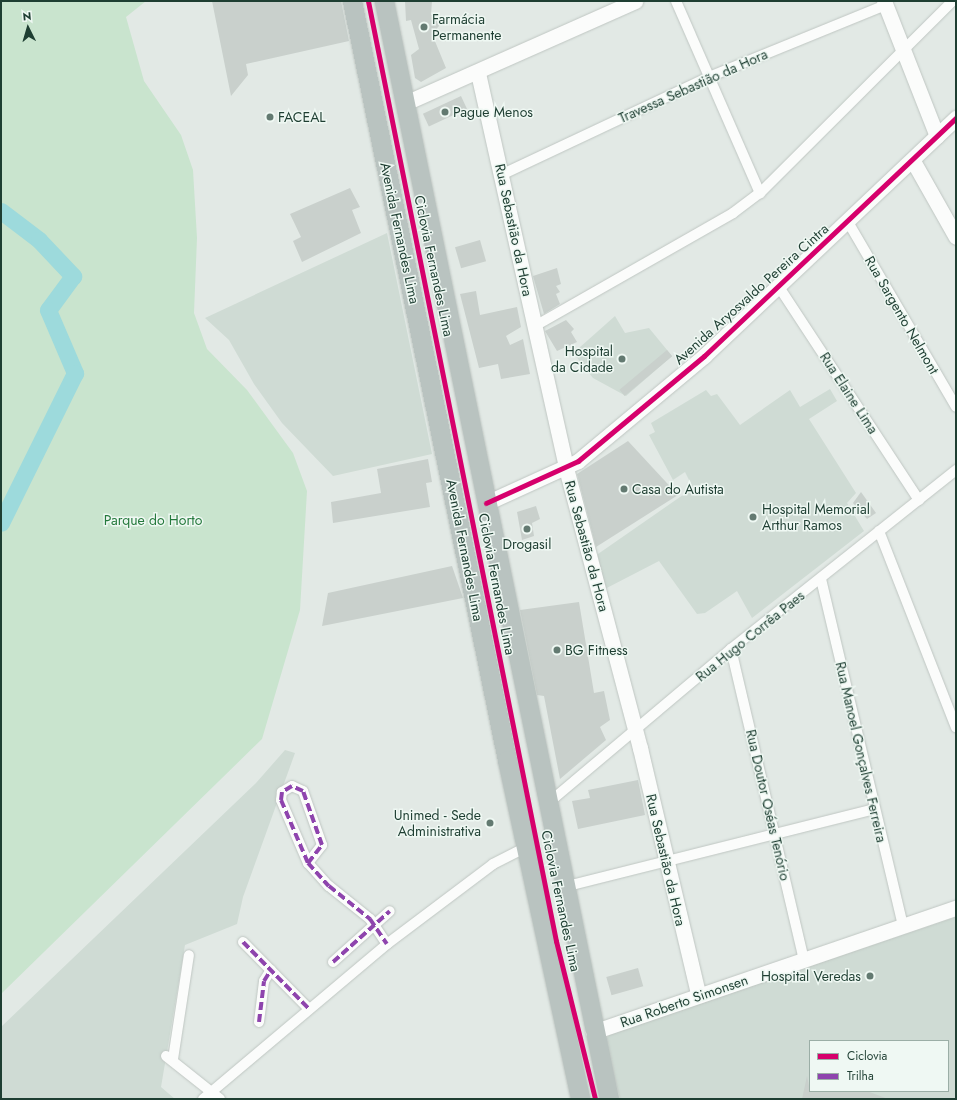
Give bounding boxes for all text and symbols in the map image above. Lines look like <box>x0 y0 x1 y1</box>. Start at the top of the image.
north arrow <box>8 8 48 48</box>
text: N <box>22 8 32 24</box>
place label: Farmácia Permanente <box>432 11 501 44</box>
marker: Farmácia Permanente <box>419 22 429 32</box>
street label: Travessa Sebastião da Hora <box>616 46 770 126</box>
place label: Pague Menos <box>453 104 533 120</box>
marker: Pague Menos <box>440 107 450 117</box>
place label: FACEAL <box>278 109 326 125</box>
marker: FACEAL <box>265 112 275 122</box>
street label: Avenida Fernandes Lima <box>377 161 423 305</box>
street label: Rua Sebastião da Hora <box>492 162 536 298</box>
street label: Ciclovia Fernandes Lima <box>411 194 457 338</box>
street label: Avenida Aryosvaldo Pereira Cintra <box>670 220 832 368</box>
street label: Rua Sargento Nelmont <box>861 253 943 377</box>
place label: Hospital da Cidade <box>551 343 613 376</box>
street label: Rua Elaine Lima <box>816 349 882 437</box>
marker: Hospital da Cidade <box>616 353 628 365</box>
street label: Avenida Fernandes Lima <box>443 478 487 622</box>
street label: Rua Sebastião da Hora <box>561 479 613 613</box>
place label: Casa do Autista <box>632 481 724 497</box>
marker: Casa do Autista <box>619 484 629 494</box>
place label: Hospital Memorial Arthur Ramos <box>762 501 870 534</box>
marker: Hospital Memorial Arthur Ramos <box>747 511 759 523</box>
park label: Parque do Horto <box>104 512 202 528</box>
street label: Ciclovia Fernandes Lima <box>475 512 519 656</box>
marker: Drogasil <box>522 524 532 534</box>
place label: Drogasil <box>503 536 551 552</box>
street label: Rua Hugo Corrêa Paes <box>692 587 808 685</box>
place label: BG Fitness <box>565 642 628 658</box>
marker: BG Fitness <box>552 645 562 655</box>
street label: Rua Manoel Gonçalves Ferreira <box>832 660 890 844</box>
street label: Rua Doutor Oséas Tenório <box>742 728 794 882</box>
street label: Rua Sebastião da Hora <box>643 792 689 928</box>
place label: Unimed - Sede Administrativa <box>394 807 481 840</box>
marker: Unimed - Sede Administrativa <box>484 817 496 829</box>
street label: Ciclovia Fernandes Lima <box>538 829 584 973</box>
place label: Hospital Veredas <box>761 968 861 984</box>
marker: Hospital Veredas <box>864 970 876 982</box>
street label: Rua Roberto Simonsen <box>618 971 750 1031</box>
legend <box>809 1040 949 1092</box>
text: Ciclovia <box>847 1047 887 1065</box>
text: Trilha <box>847 1067 874 1085</box>

